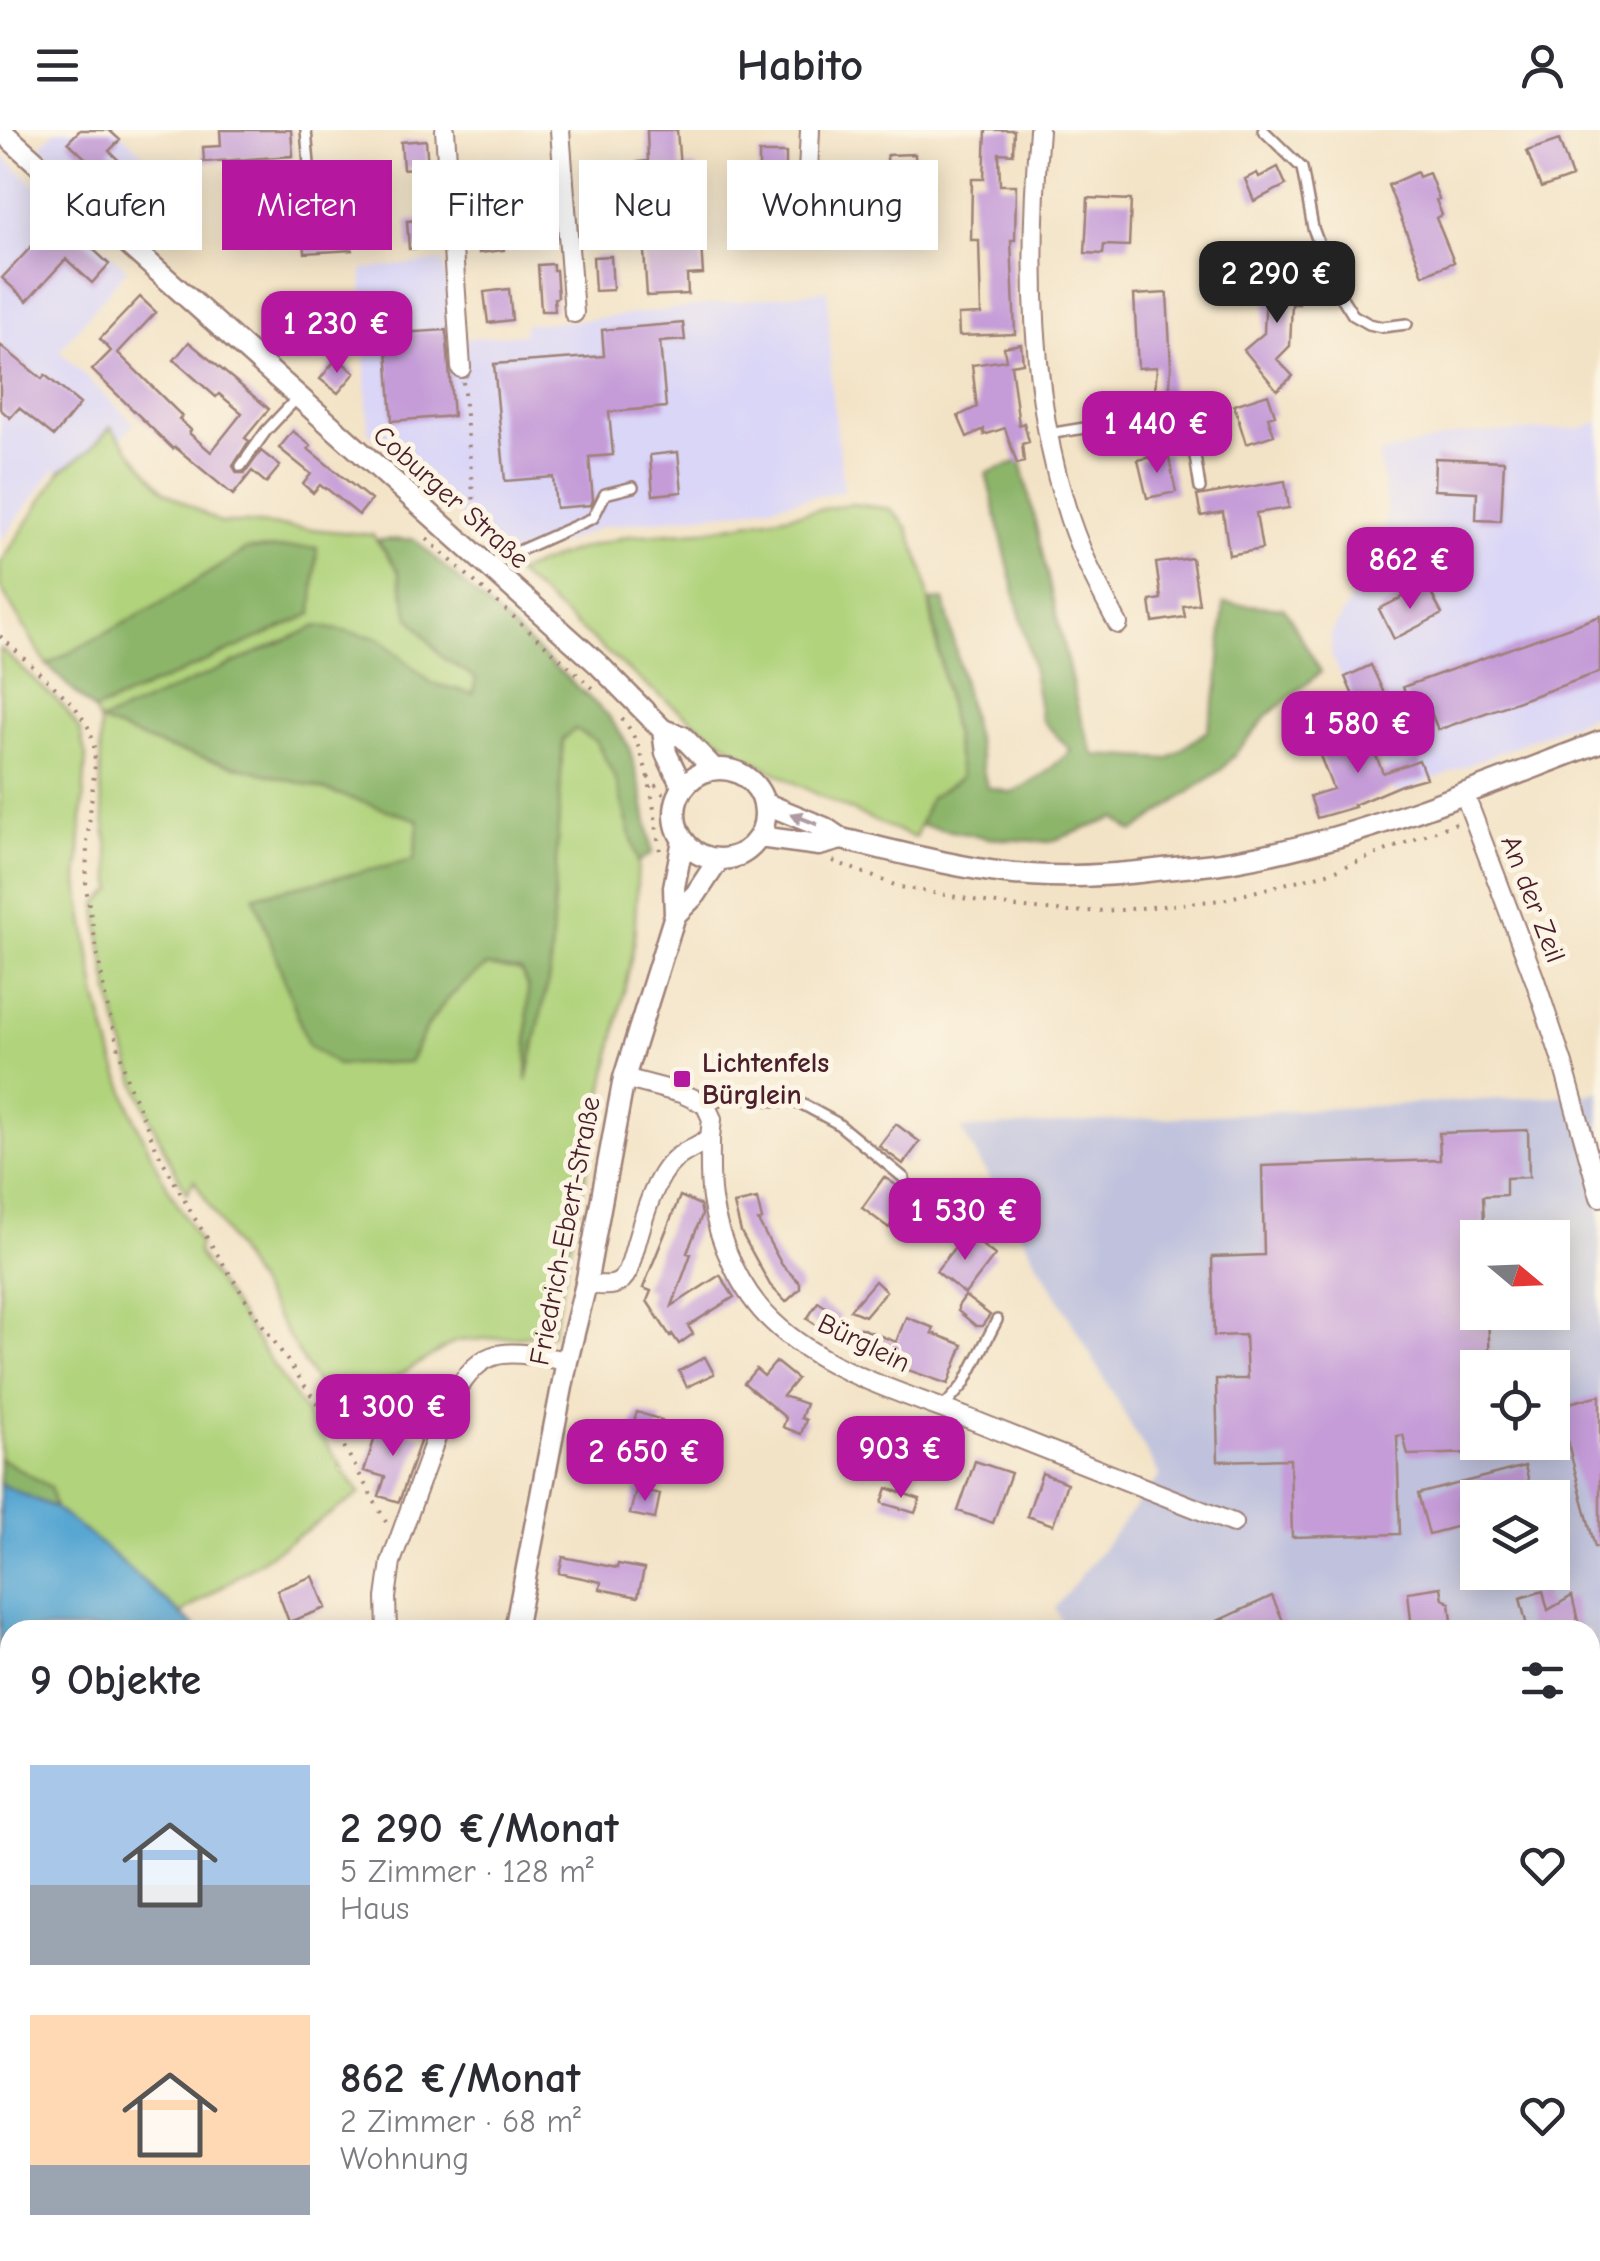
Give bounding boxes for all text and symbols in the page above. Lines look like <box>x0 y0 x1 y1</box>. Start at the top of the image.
icon: menu <box>30 38 85 93</box>
icon: person <box>1515 38 1570 93</box>
text: Habito <box>737 39 863 91</box>
chip: Kaufen <box>30 160 202 250</box>
chip: Mieten <box>222 160 392 250</box>
chip: Filter <box>412 160 559 250</box>
chip: Neu <box>579 160 707 250</box>
chip: Wohnung <box>727 160 938 250</box>
pin: 2 290 € <box>1185 241 1369 326</box>
text: 2 290 € <box>1221 255 1333 292</box>
pin: 1 230 € <box>245 291 429 376</box>
text: 1 230 € <box>283 305 391 342</box>
pin: 1 440 € <box>1065 391 1249 476</box>
text: 1 440 € <box>1104 405 1210 442</box>
street label: Coburger Straße <box>367 419 535 575</box>
pin: 862 € <box>1340 527 1480 612</box>
text: 862 € <box>1369 541 1451 578</box>
pin: 1 580 € <box>1266 691 1450 776</box>
text: 1 580 € <box>1303 705 1413 742</box>
one-way arrow <box>789 811 819 827</box>
street label: An der Zeil <box>1494 831 1572 967</box>
place label: Lichtenfels Bürglein <box>702 1047 829 1111</box>
marker: Lichtenfels Bürglein <box>671 1068 693 1090</box>
street label: Friedrich-Ebert-Straße <box>523 1094 607 1368</box>
pin: 1 530 € <box>873 1178 1057 1263</box>
text: 1 530 € <box>911 1192 1019 1229</box>
north arrow <box>1460 1220 1570 1330</box>
map controls <box>1460 1220 1570 1590</box>
street label: Bürglein <box>813 1307 915 1379</box>
button: locate <box>1460 1350 1570 1460</box>
pin: 1 300 € <box>301 1374 485 1459</box>
text: 1 300 € <box>338 1388 448 1425</box>
pin: 903 € <box>831 1416 971 1501</box>
pin: 2 650 € <box>553 1419 737 1504</box>
text: 903 € <box>859 1430 943 1467</box>
text: 2 650 € <box>589 1433 701 1470</box>
button: layers <box>1460 1480 1570 1590</box>
icon: filters <box>1515 1653 1570 1708</box>
text: 9 Objekte <box>30 1656 201 1705</box>
text: 2 290 €/Monat <box>340 1804 619 1853</box>
icon: home <box>110 1805 230 1925</box>
icon: heart <box>1515 1838 1570 1893</box>
text: 5 Zimmer · 128 m² <box>340 1853 594 1890</box>
text: Haus <box>340 1890 409 1927</box>
text: 862 €/Monat <box>340 2054 580 2103</box>
icon: home <box>110 2055 230 2175</box>
icon: heart <box>1515 2088 1570 2143</box>
text: 2 Zimmer · 68 m² <box>340 2103 581 2140</box>
text: Wohnung <box>340 2140 469 2177</box>

